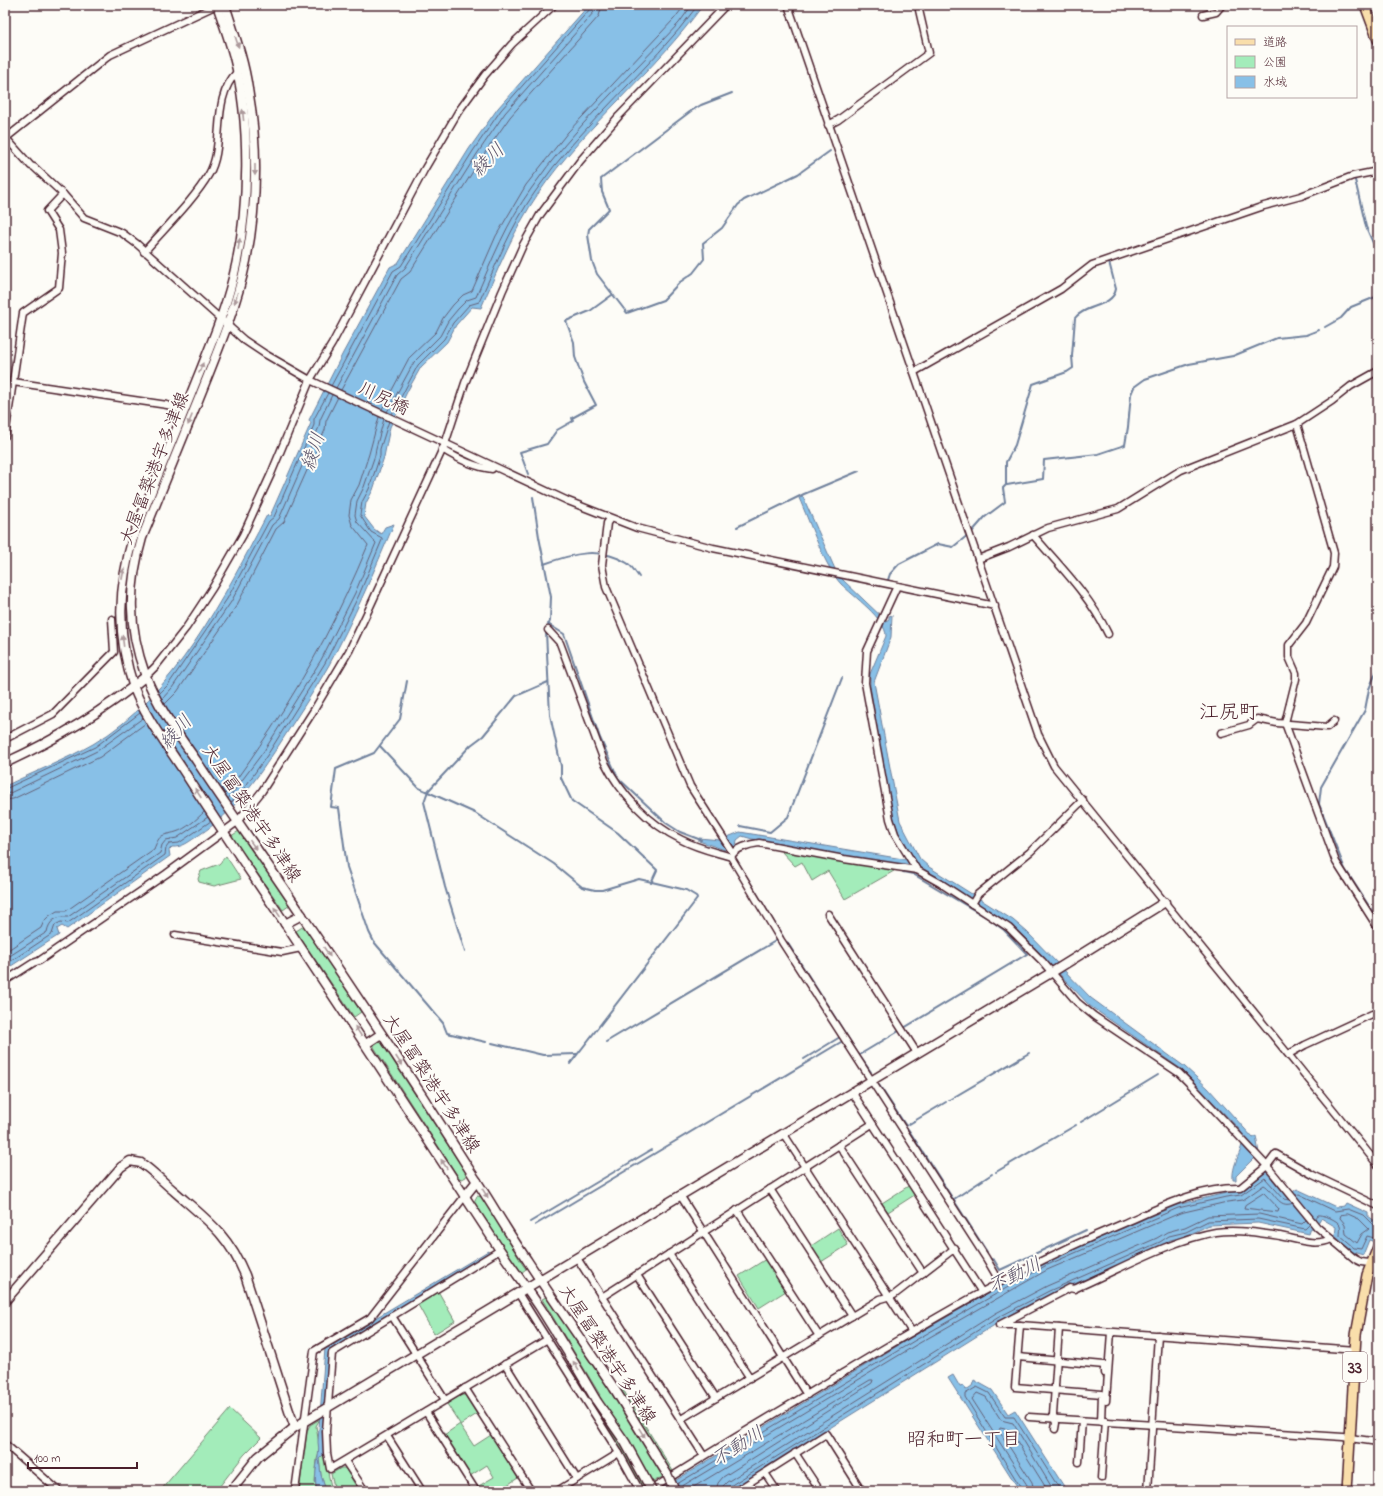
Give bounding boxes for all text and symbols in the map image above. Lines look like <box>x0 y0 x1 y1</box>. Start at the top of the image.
legend <box>1227 26 1357 98</box>
text: 道路 <box>1263 34 1287 52</box>
one-way arrow <box>234 36 240 48</box>
text: 公園 <box>1263 54 1287 72</box>
text: 水域 <box>1263 74 1287 92</box>
one-way arrow <box>239 109 246 121</box>
water label: 綾川 <box>466 138 512 184</box>
one-way arrow <box>252 164 258 177</box>
one-way arrow <box>236 238 242 250</box>
one-way arrow <box>233 293 239 305</box>
one-way arrow <box>199 362 205 374</box>
street label: 川尻橋 <box>353 377 413 423</box>
street label: 大屋冨築港宇多津線 <box>115 388 197 549</box>
one-way arrow <box>186 414 192 426</box>
water label: 綾川 <box>295 429 333 474</box>
one-way arrow <box>121 568 127 580</box>
one-way arrow <box>120 635 126 647</box>
district label: 江尻町 <box>1199 699 1259 728</box>
water label: 綾川 <box>154 710 200 756</box>
street label: 大屋冨築港宇多津線 <box>194 740 306 889</box>
one-way arrow <box>194 788 202 798</box>
one-way arrow <box>249 840 257 851</box>
one-way arrow <box>273 907 281 917</box>
one-way arrow <box>323 947 331 958</box>
street label: 大屋冨築港宇多津線 <box>375 1009 485 1159</box>
one-way arrow <box>354 1026 362 1037</box>
one-way arrow <box>395 1056 403 1066</box>
one-way arrow <box>440 1158 448 1169</box>
one-way arrow <box>481 1188 489 1198</box>
water label: 不動川 <box>984 1252 1047 1301</box>
street label: 大屋冨築港宇多津線 <box>551 1280 661 1430</box>
road number: 33 <box>1343 1352 1367 1382</box>
one-way arrow <box>572 1361 580 1371</box>
water label: 不動川 <box>707 1421 770 1474</box>
one-way arrow <box>638 1427 645 1439</box>
district label: 昭和町一丁目 <box>907 1427 1021 1454</box>
scale bar <box>28 1444 137 1470</box>
text: 100 m <box>34 1450 61 1468</box>

